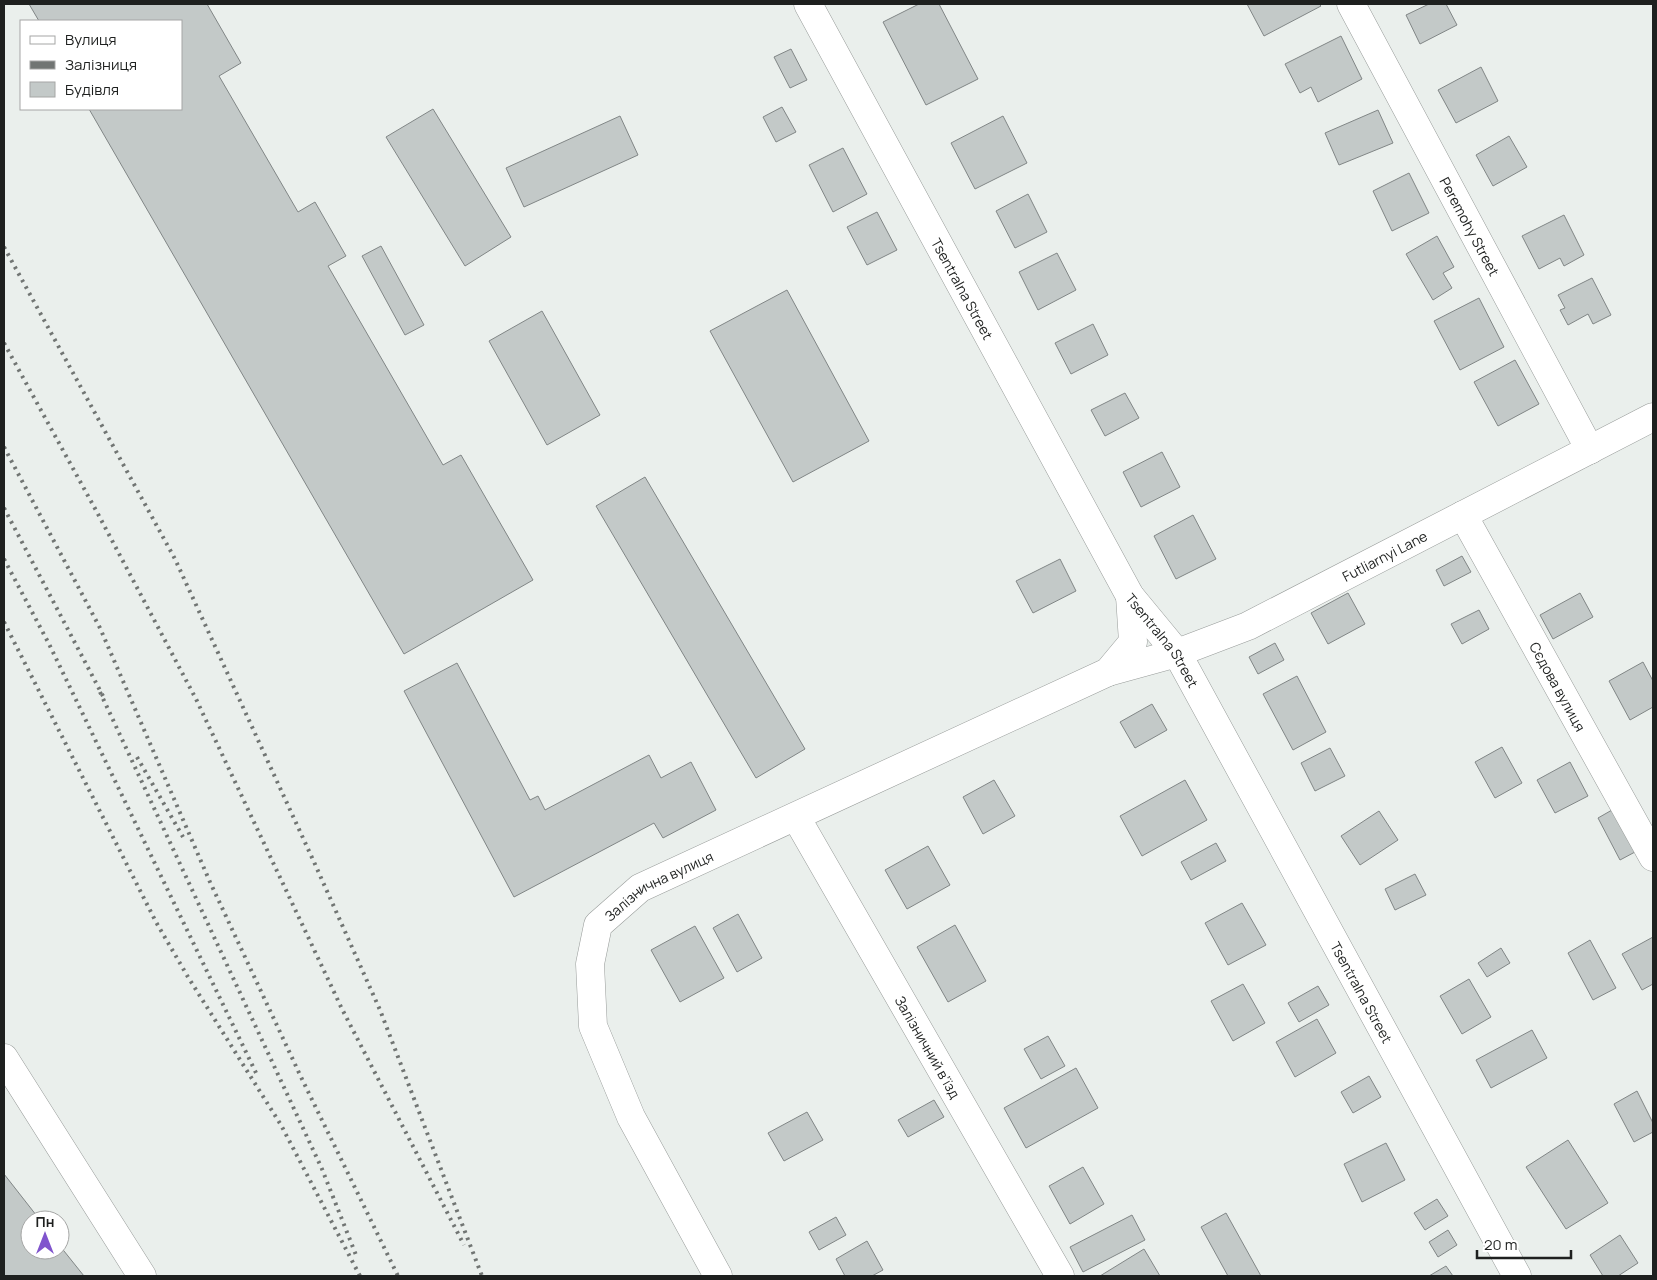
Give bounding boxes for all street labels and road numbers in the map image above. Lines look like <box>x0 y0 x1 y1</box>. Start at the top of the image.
street label: Peremohy Street <box>1436 173 1504 279</box>
street label: Tsentralna Street <box>928 235 998 343</box>
street label: Futliarnyi Lane <box>1339 526 1430 585</box>
street label: Tsentralna Street <box>1122 589 1204 691</box>
street label: Сєдова вулиця <box>1526 638 1591 734</box>
street label: Залізнична вулиця <box>600 846 716 925</box>
street label: Tsentralna Street <box>1327 938 1398 1046</box>
street label: Залізничний в’їзд <box>891 992 965 1101</box>

